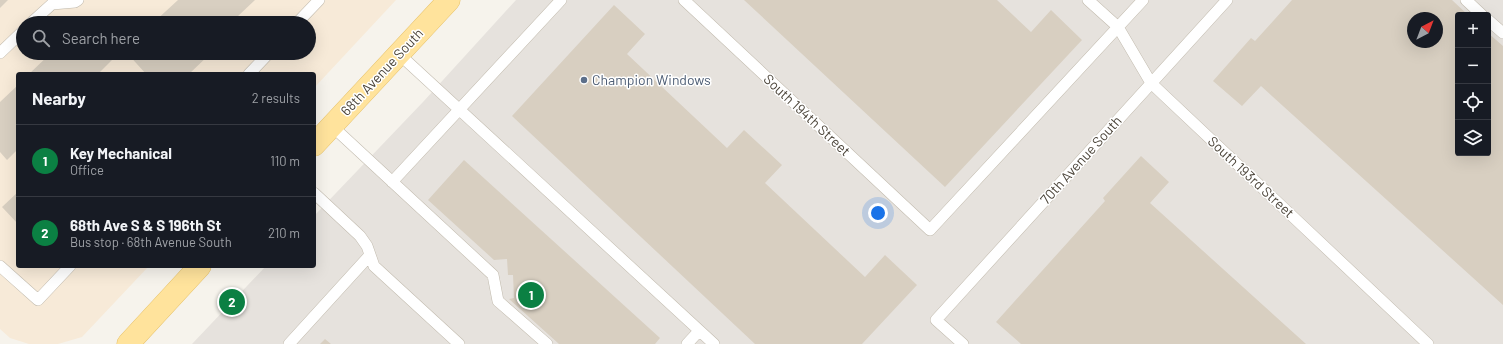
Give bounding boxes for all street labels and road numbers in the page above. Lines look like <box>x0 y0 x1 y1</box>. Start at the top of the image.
street label: 68th Avenue South <box>337 24 426 119</box>
street label: South 194th Street <box>760 70 854 159</box>
street label: 70th Avenue South <box>1036 112 1125 207</box>
street label: South 193rd Street <box>1205 132 1298 221</box>

